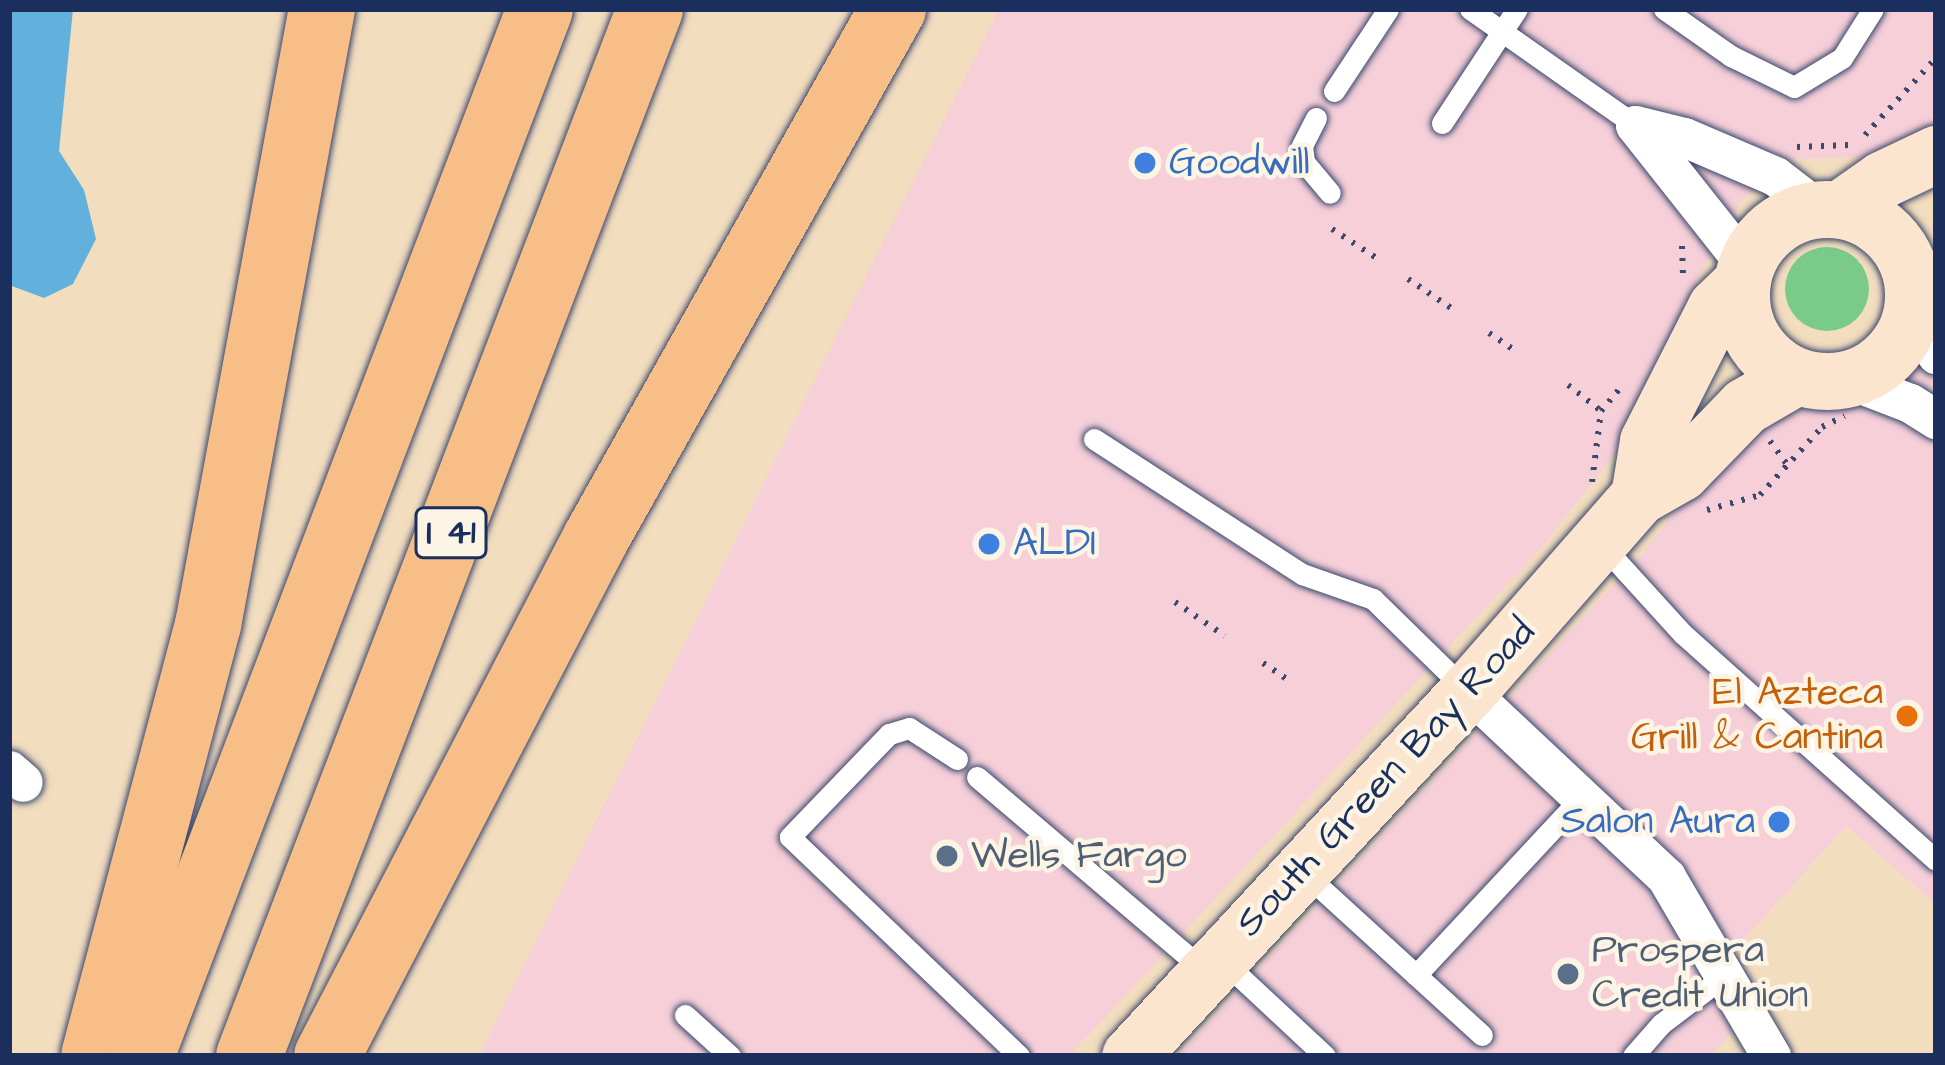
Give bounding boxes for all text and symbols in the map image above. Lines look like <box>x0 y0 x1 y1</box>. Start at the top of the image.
place label: Goodwill <box>1169 140 1310 186</box>
marker: Goodwill <box>1132 150 1158 176</box>
road number: I 41 <box>412 503 490 563</box>
place label: ALDI <box>1013 521 1096 567</box>
marker: ALDI <box>976 531 1002 557</box>
street label: South Green Bay Road <box>1227 609 1545 947</box>
place label: El Azteca Grill & Cantina <box>1631 671 1883 762</box>
marker: El Azteca Grill & Cantina <box>1894 703 1920 729</box>
place label: Salon Aura <box>1561 799 1755 845</box>
marker: Salon Aura <box>1766 809 1792 835</box>
place label: Wells Fargo <box>971 833 1187 879</box>
marker: Wells Fargo <box>934 843 960 869</box>
place label: Prospera Credit Union <box>1592 929 1808 1020</box>
marker: Prospera Credit Union <box>1555 961 1581 987</box>

